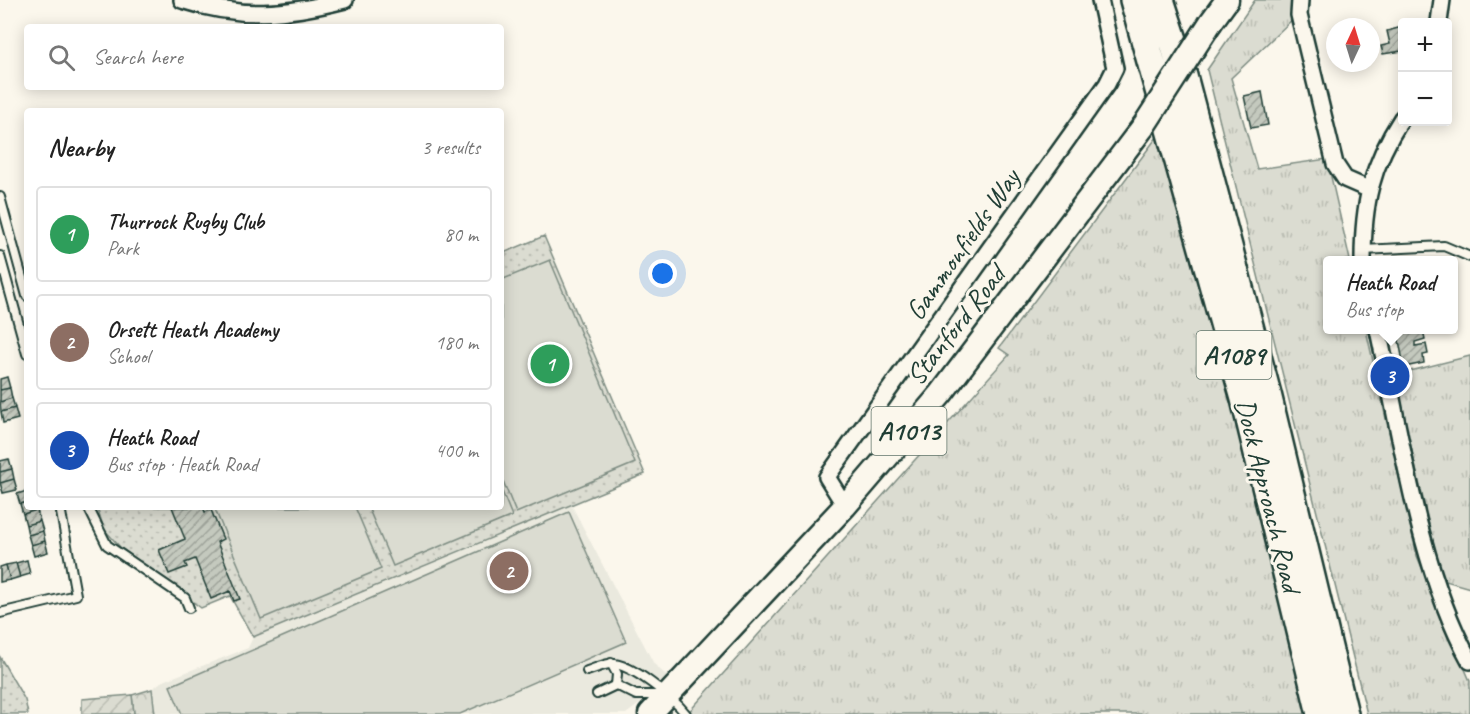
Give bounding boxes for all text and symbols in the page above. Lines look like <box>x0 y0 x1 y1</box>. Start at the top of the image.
north arrow <box>1326 18 1380 72</box>
map controls <box>1398 18 1452 126</box>
button: + <box>1398 18 1452 72</box>
search box <box>24 24 504 90</box>
icon: search <box>45 41 78 74</box>
text: Search here <box>93 43 183 71</box>
button: − <box>1398 72 1452 126</box>
text: Nearby <box>48 131 113 164</box>
text: 3 results <box>421 135 480 160</box>
street label: Gammonfields Way <box>897 160 1029 327</box>
text: Thurrock Rugby Club <box>107 208 264 236</box>
text: 1 <box>65 222 74 247</box>
text: 80 m <box>444 222 478 247</box>
text: Park <box>107 236 139 261</box>
street label: Stanford Road <box>898 255 1015 392</box>
popup <box>1323 256 1458 334</box>
your location <box>648 259 677 288</box>
text: Heath Road <box>1346 269 1435 297</box>
text: Bus stop <box>1346 297 1403 322</box>
text: Orsett Heath Academy <box>107 316 278 344</box>
text: 2 <box>65 330 74 355</box>
text: 180 m <box>435 330 478 355</box>
road number: A1089 <box>1196 331 1272 379</box>
pin: 1 <box>530 342 570 386</box>
text: School <box>107 344 150 369</box>
pin: 3 <box>1370 354 1410 398</box>
street label: Dock Approach Road <box>1228 395 1310 599</box>
road number: A1013 <box>872 407 946 455</box>
text: Heath Road <box>107 424 196 452</box>
text: 3 <box>65 438 74 463</box>
text: 400 m <box>435 438 478 463</box>
text: Bus stop · Heath Road <box>107 452 258 477</box>
pin: 2 <box>490 548 528 594</box>

